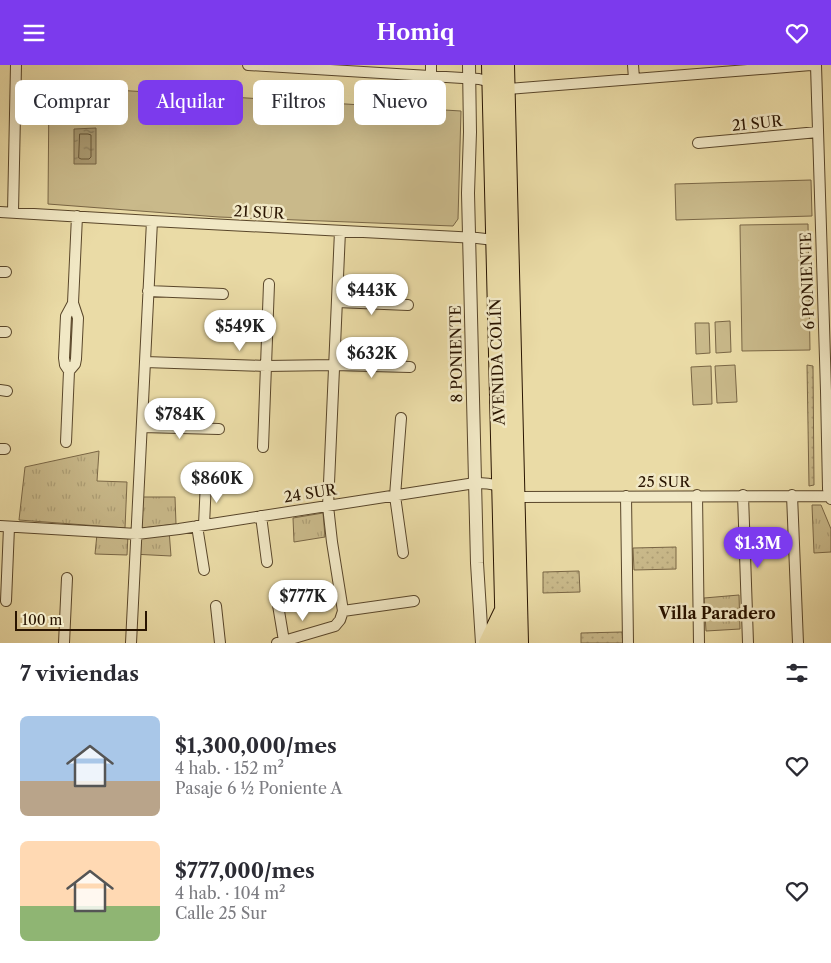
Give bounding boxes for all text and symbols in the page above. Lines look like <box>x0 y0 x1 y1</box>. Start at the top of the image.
icon: menu <box>20 19 48 47</box>
text: Homiq <box>377 19 454 46</box>
icon: heart <box>783 19 811 47</box>
chip: Comprar <box>15 80 128 125</box>
chip: Alquilar <box>138 80 243 125</box>
chip: Filtros <box>253 80 344 125</box>
chip: Nuevo <box>354 80 446 125</box>
street label: 21 SUR <box>731 111 784 135</box>
street label: 21 SUR <box>233 201 286 223</box>
street label: 6 PONIENTE <box>796 232 818 330</box>
pin: $443K <box>337 273 407 316</box>
text: $443K <box>347 280 397 300</box>
street label: AVENIDA COLÍN <box>485 298 509 427</box>
street label: 8 PONIENTE <box>446 305 466 403</box>
pin: $549K <box>205 309 275 352</box>
text: $549K <box>215 316 265 336</box>
pin: $632K <box>337 337 407 379</box>
text: $632K <box>347 343 397 363</box>
pin: $784K <box>145 397 215 440</box>
text: $784K <box>155 404 205 424</box>
pin: $860K <box>182 461 252 504</box>
text: $860K <box>191 468 243 488</box>
street label: 25 SUR <box>638 472 691 491</box>
street label: 24 SUR <box>282 479 339 507</box>
pin: $1.3M <box>723 527 793 569</box>
text: $1.3M <box>735 533 781 553</box>
pin: $777K <box>268 579 338 622</box>
text: $777K <box>280 586 326 606</box>
district label: Villa Paradero <box>657 603 776 623</box>
scale bar <box>15 608 148 631</box>
text: 100 m <box>22 611 62 629</box>
icon: filters <box>783 659 811 687</box>
text: 7 viviendas <box>20 661 139 686</box>
text: $1,300,000/mes <box>175 733 337 758</box>
icon: home <box>60 736 120 796</box>
icon: heart <box>783 752 811 780</box>
text: 4 hab. · 152 m² <box>175 758 284 778</box>
text: Pasaje 6 ½ Poniente A <box>175 778 342 798</box>
text: $777,000/mes <box>175 858 315 883</box>
icon: home <box>60 861 120 921</box>
icon: heart <box>783 877 811 905</box>
text: 4 hab. · 104 m² <box>175 883 286 903</box>
text: Calle 25 Sur <box>175 903 267 923</box>

